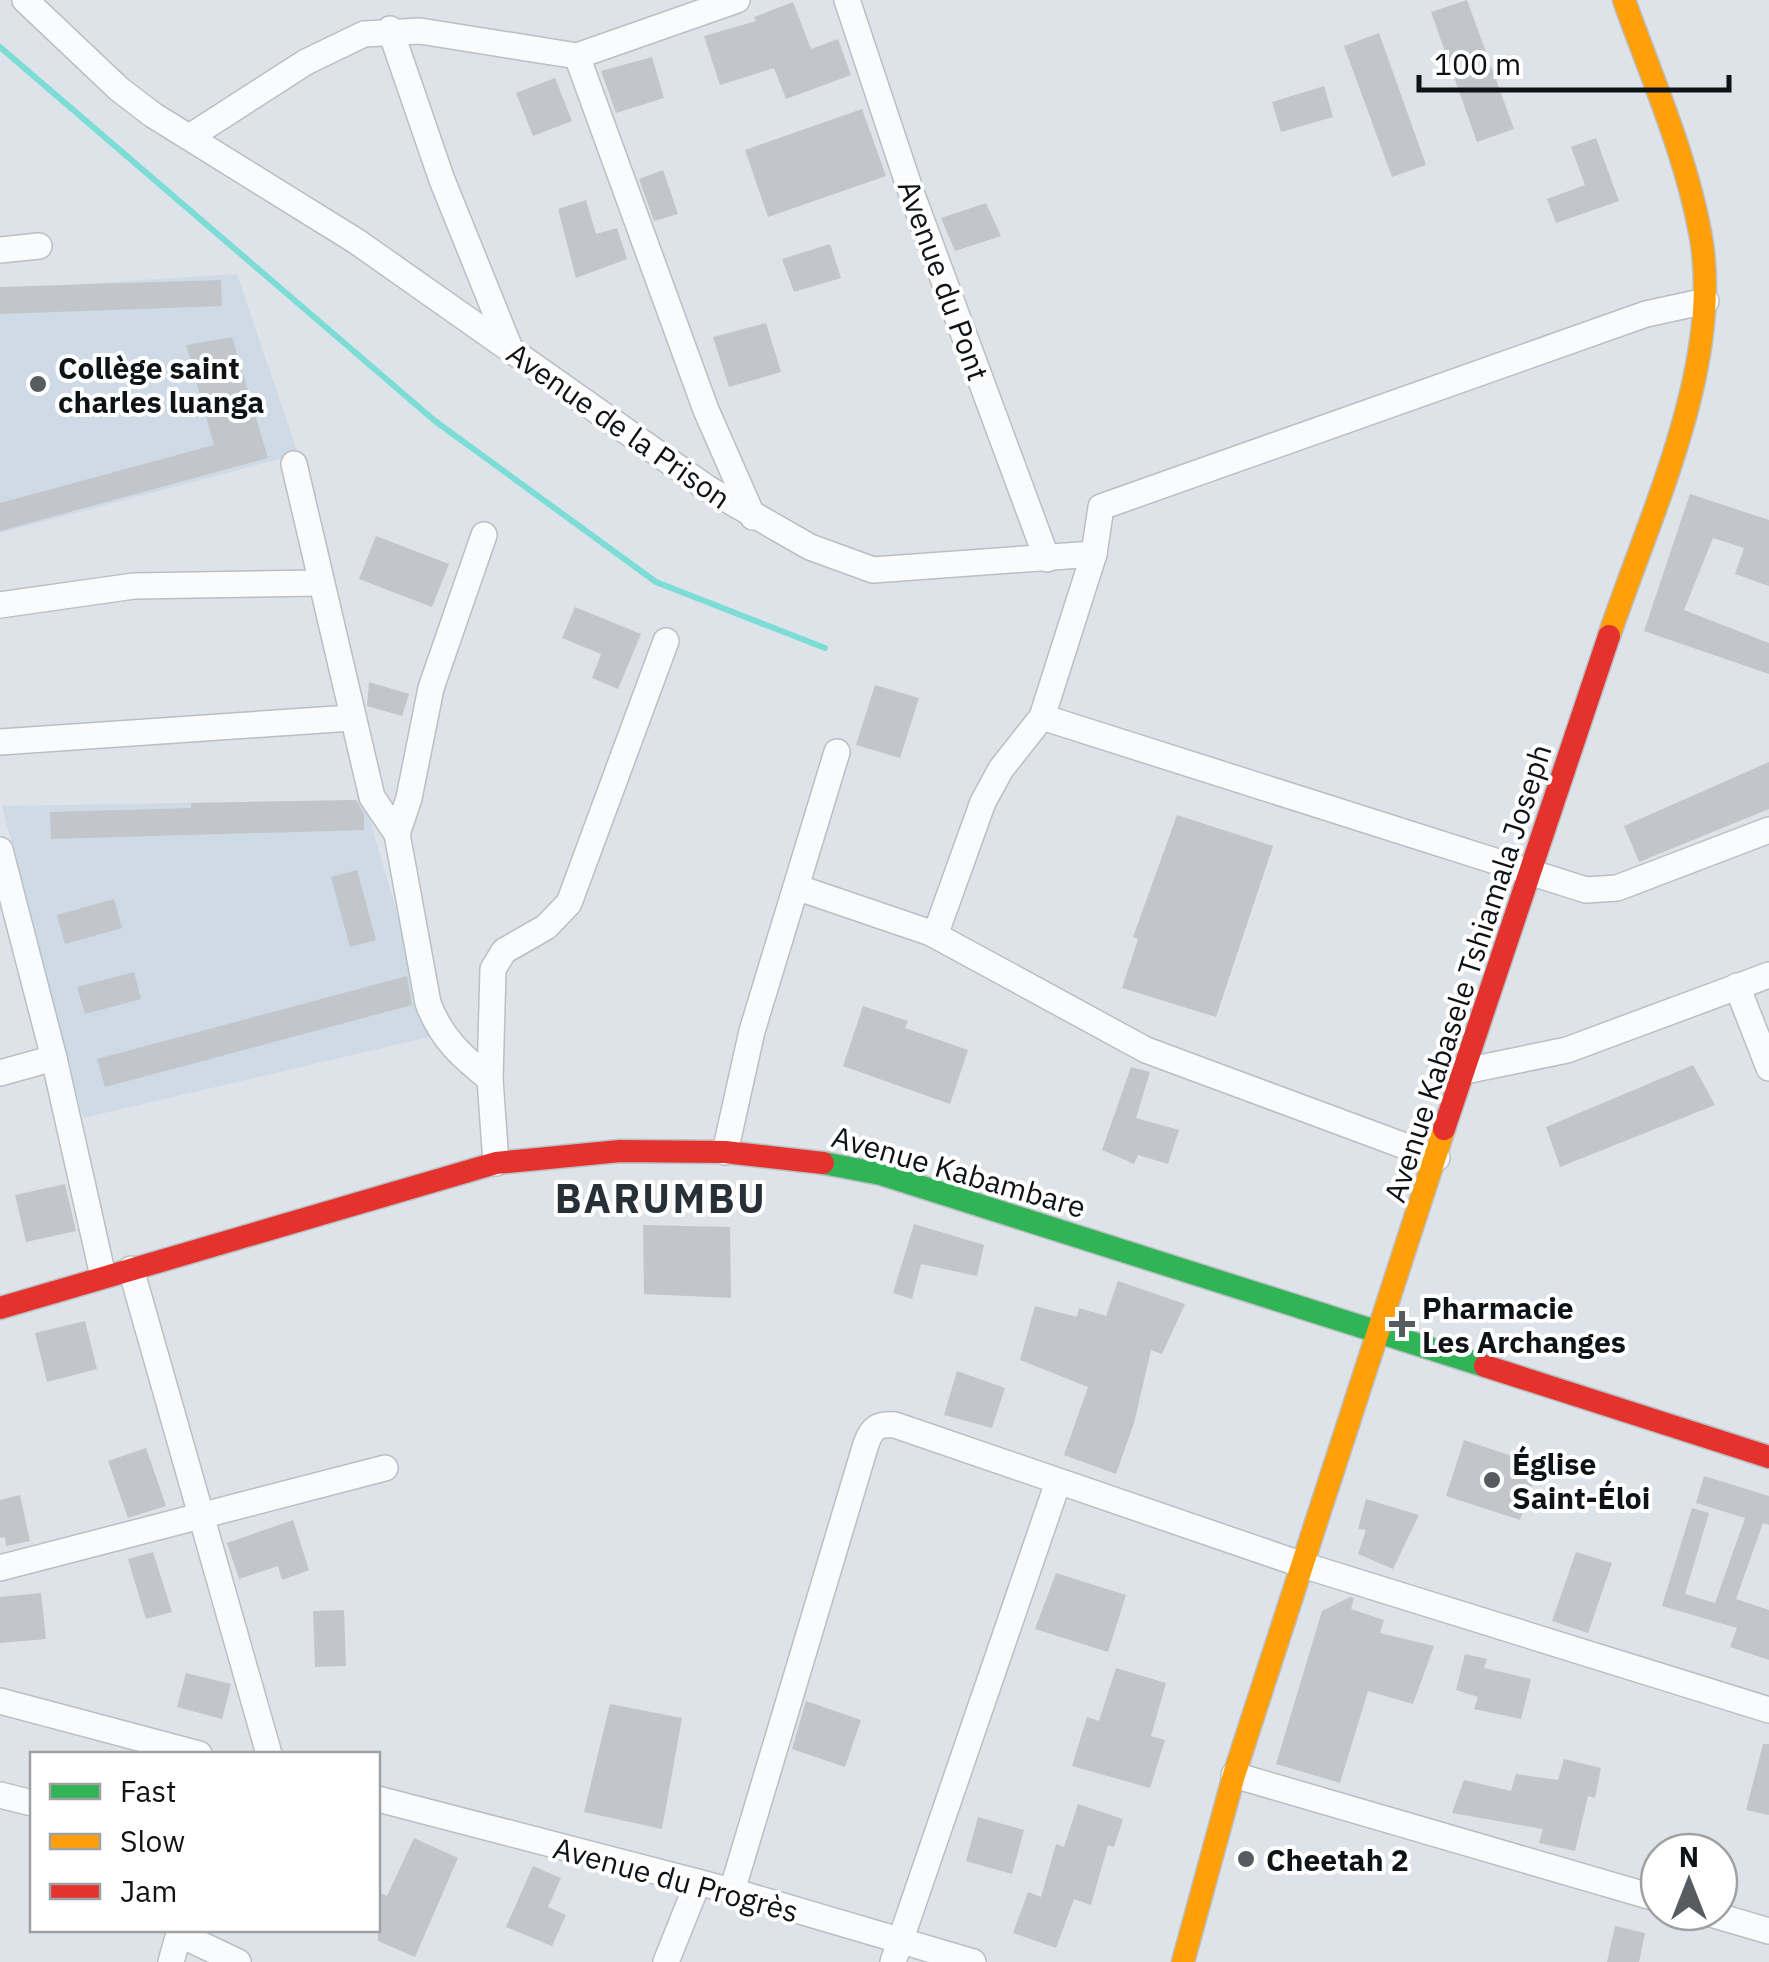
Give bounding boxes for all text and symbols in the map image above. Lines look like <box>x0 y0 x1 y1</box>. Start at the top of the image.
scale bar <box>1419 30 1729 92</box>
text: 100 m <box>1434 44 1521 83</box>
street label: Avenue du Pont <box>890 174 998 386</box>
street label: Avenue de la Prison <box>500 333 738 517</box>
place label: Collège saint charles luanga <box>58 348 264 421</box>
marker: Collège saint charles luanga <box>27 373 49 395</box>
street label: Avenue Kabasele Tshiamala Joseph <box>1374 739 1560 1207</box>
street label: Avenue Kabambare <box>828 1116 1090 1226</box>
district label: BARUMBU <box>555 1172 767 1224</box>
place label: Pharmacie Les Archanges <box>1422 1288 1626 1361</box>
marker: Pharmacie Les Archanges <box>1391 1313 1413 1335</box>
place label: Église Saint-Éloi <box>1512 1444 1650 1517</box>
marker: Église Saint-Éloi <box>1481 1469 1503 1491</box>
legend <box>30 1752 380 1932</box>
text: Fast <box>120 1771 177 1810</box>
text: Slow <box>120 1821 185 1860</box>
street label: Avenue du Progrès <box>549 1828 803 1930</box>
north arrow <box>1639 1832 1739 1932</box>
text: N <box>1679 1838 1699 1875</box>
place label: Cheetah 2 <box>1266 1840 1409 1879</box>
marker: Cheetah 2 <box>1235 1848 1257 1870</box>
text: Jam <box>120 1871 178 1910</box>

